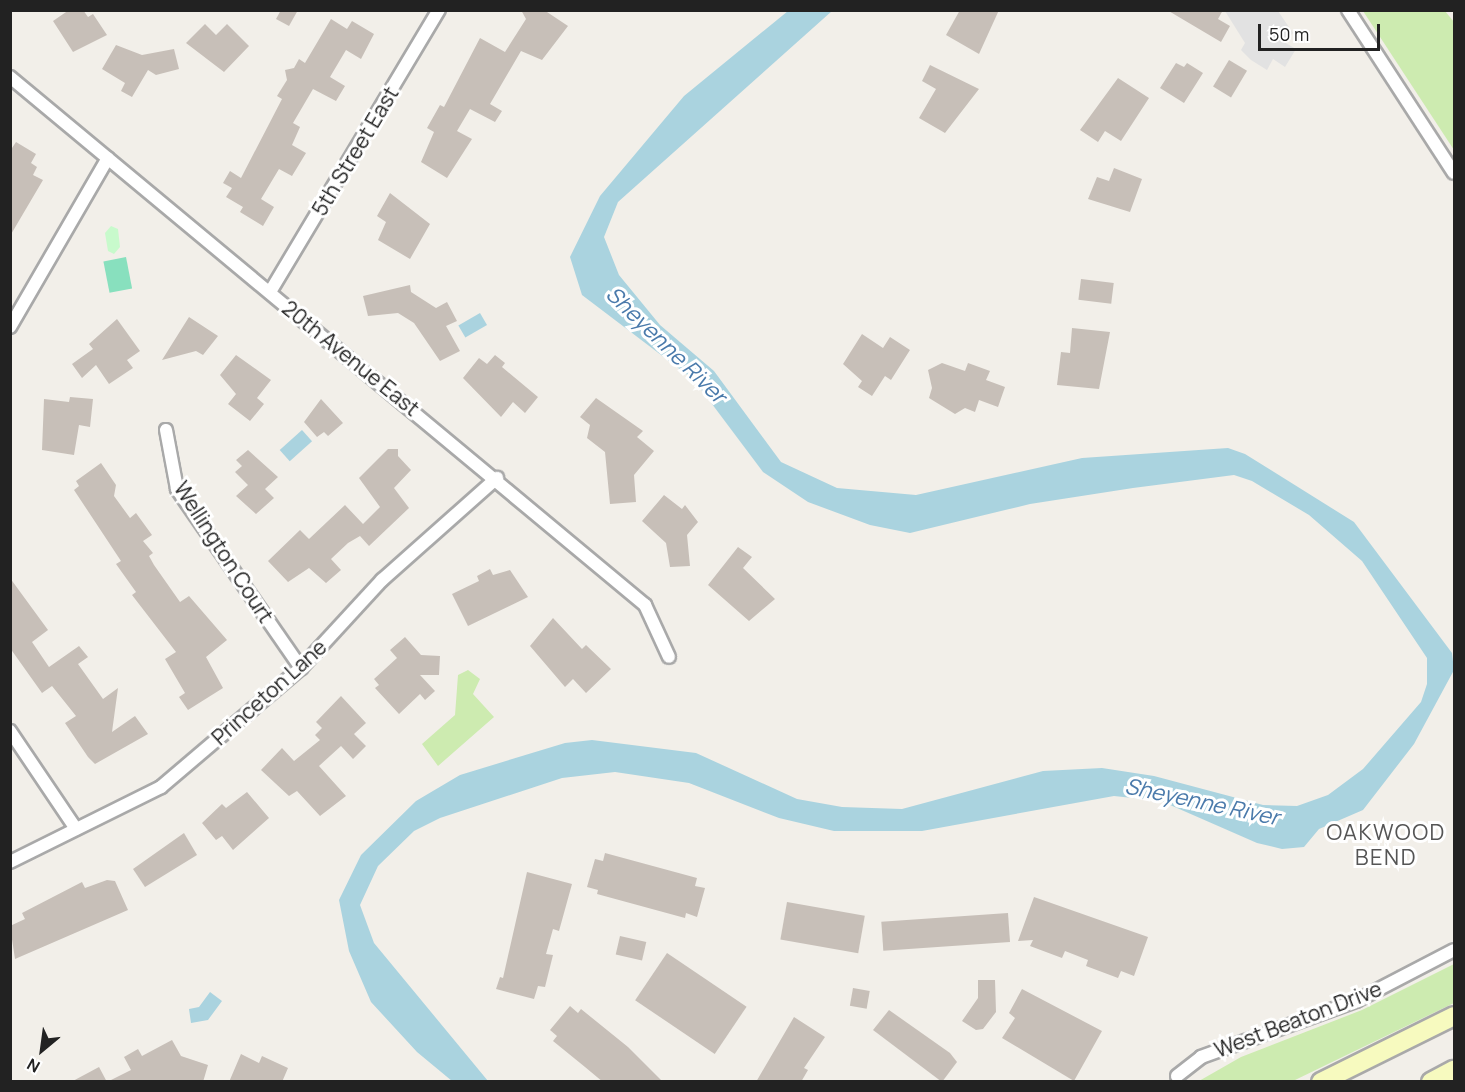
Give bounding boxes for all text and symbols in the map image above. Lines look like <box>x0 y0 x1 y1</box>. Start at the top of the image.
scale bar <box>1261 12 1382 50</box>
text: 50 m <box>1269 22 1309 46</box>
street label: 5th Street East <box>307 82 403 220</box>
water label: Sheyenne River <box>600 281 732 409</box>
street label: 20th Avenue East <box>277 295 425 421</box>
street label: Wellington Court <box>169 477 279 627</box>
street label: Princeton Lane <box>207 634 331 750</box>
water label: Sheyenne River <box>1123 773 1281 831</box>
district label: OAKWOOD BEND <box>1326 819 1446 870</box>
street label: West Beaton Drive <box>1211 976 1385 1062</box>
north arrow <box>12 1020 72 1080</box>
text: N <box>23 1053 44 1078</box>

